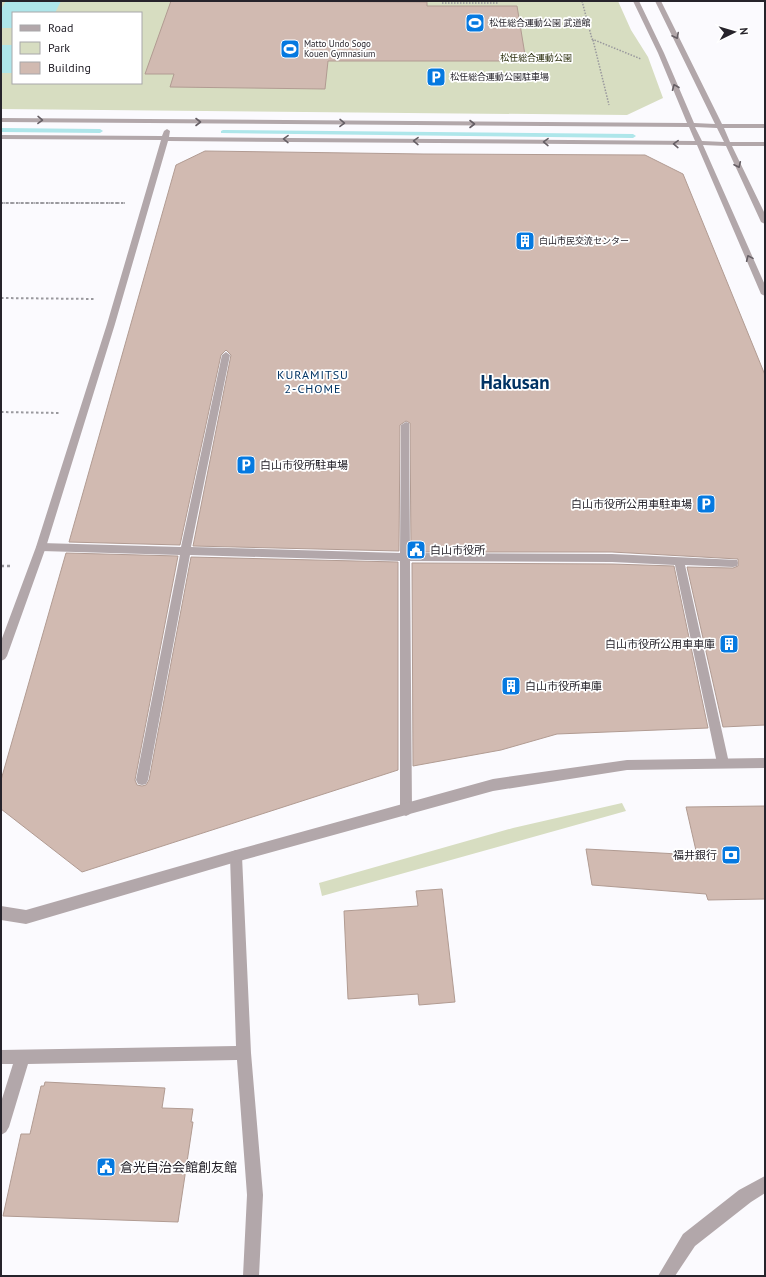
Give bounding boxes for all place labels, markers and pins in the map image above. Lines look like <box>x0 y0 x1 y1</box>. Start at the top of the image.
sports icon: 松任総合運動公園 武道館 <box>464 12 486 34</box>
place label: 松任総合運動公園 武道館 <box>489 17 590 28</box>
sports icon: Matto Undo Sogo Kouen Gymnasium <box>279 38 301 60</box>
place label: Matto Undo Sogo Kouen Gymnasium <box>304 38 375 59</box>
parking icon: 松任総合運動公園駐車場 <box>425 66 447 88</box>
place label: 松任総合運動公園駐車場 <box>450 71 549 82</box>
building icon: 白山市民交流センター <box>514 230 536 252</box>
place label: 白山市民交流センター <box>539 235 629 246</box>
parking icon: 白山市役所駐車場 <box>235 454 257 476</box>
place label: 白山市役所駐車場 <box>260 458 348 472</box>
parking icon: 白山市役所公用車駐車場 <box>695 493 717 515</box>
place label: 白山市役所公用車駐車場 <box>571 497 692 511</box>
public building icon: 白山市役所 <box>405 539 427 561</box>
place label: 白山市役所 <box>430 543 486 557</box>
building icon: 白山市役所公用車車庫 <box>718 633 740 655</box>
place label: 白山市役所公用車車庫 <box>605 637 715 651</box>
building icon: 白山市役所車庫 <box>500 675 522 697</box>
place label: 白山市役所車庫 <box>525 679 602 693</box>
bank icon: 福井銀行 <box>720 844 742 866</box>
place label: 福井銀行 <box>673 848 717 862</box>
public building icon: 倉光自治会館創友館 <box>95 1156 117 1178</box>
place label: 倉光自治会館創友館 <box>120 1159 237 1176</box>

